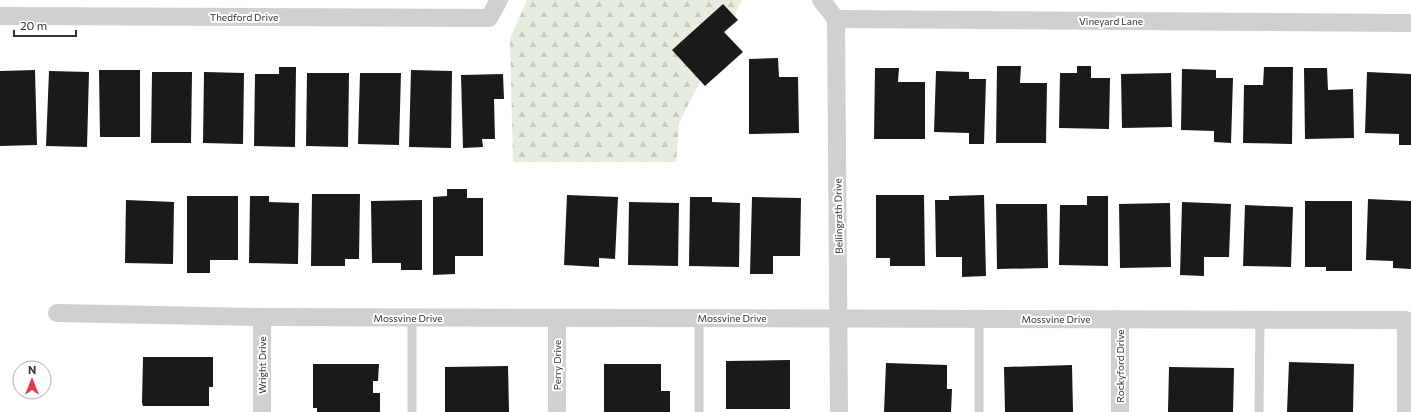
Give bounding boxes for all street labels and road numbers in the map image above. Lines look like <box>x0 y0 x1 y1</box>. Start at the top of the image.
street label: Thedford Drive <box>210 11 278 23</box>
street label: Vineyard Lane <box>1079 15 1143 27</box>
street label: Bellingrath Drive <box>831 178 845 254</box>
street label: Mossvine Drive <box>373 312 443 324</box>
street label: Mossvine Drive <box>697 312 767 324</box>
street label: Mossvine Drive <box>1021 313 1091 325</box>
street label: Rockyford Drive <box>1114 329 1126 403</box>
street label: Wright Drive <box>256 336 268 394</box>
street label: Perry Drive <box>551 340 563 390</box>

